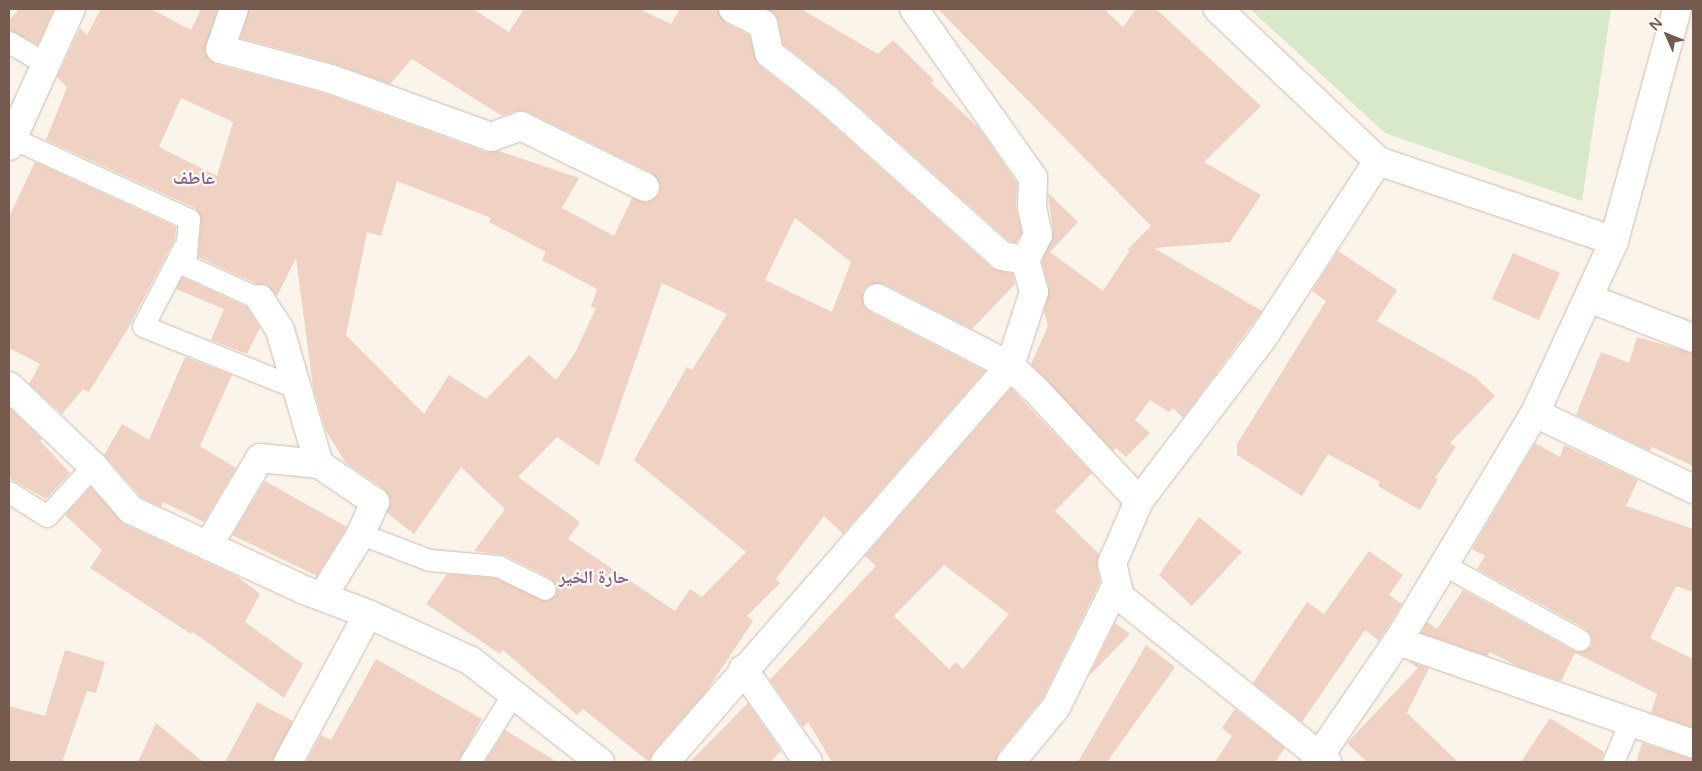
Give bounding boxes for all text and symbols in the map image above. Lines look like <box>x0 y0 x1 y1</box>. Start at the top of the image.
north arrow <box>1642 10 1692 60</box>
text: N <box>1646 14 1666 34</box>
district label: عاطف <box>173 167 215 189</box>
district label: حارة الخير <box>559 566 629 588</box>

